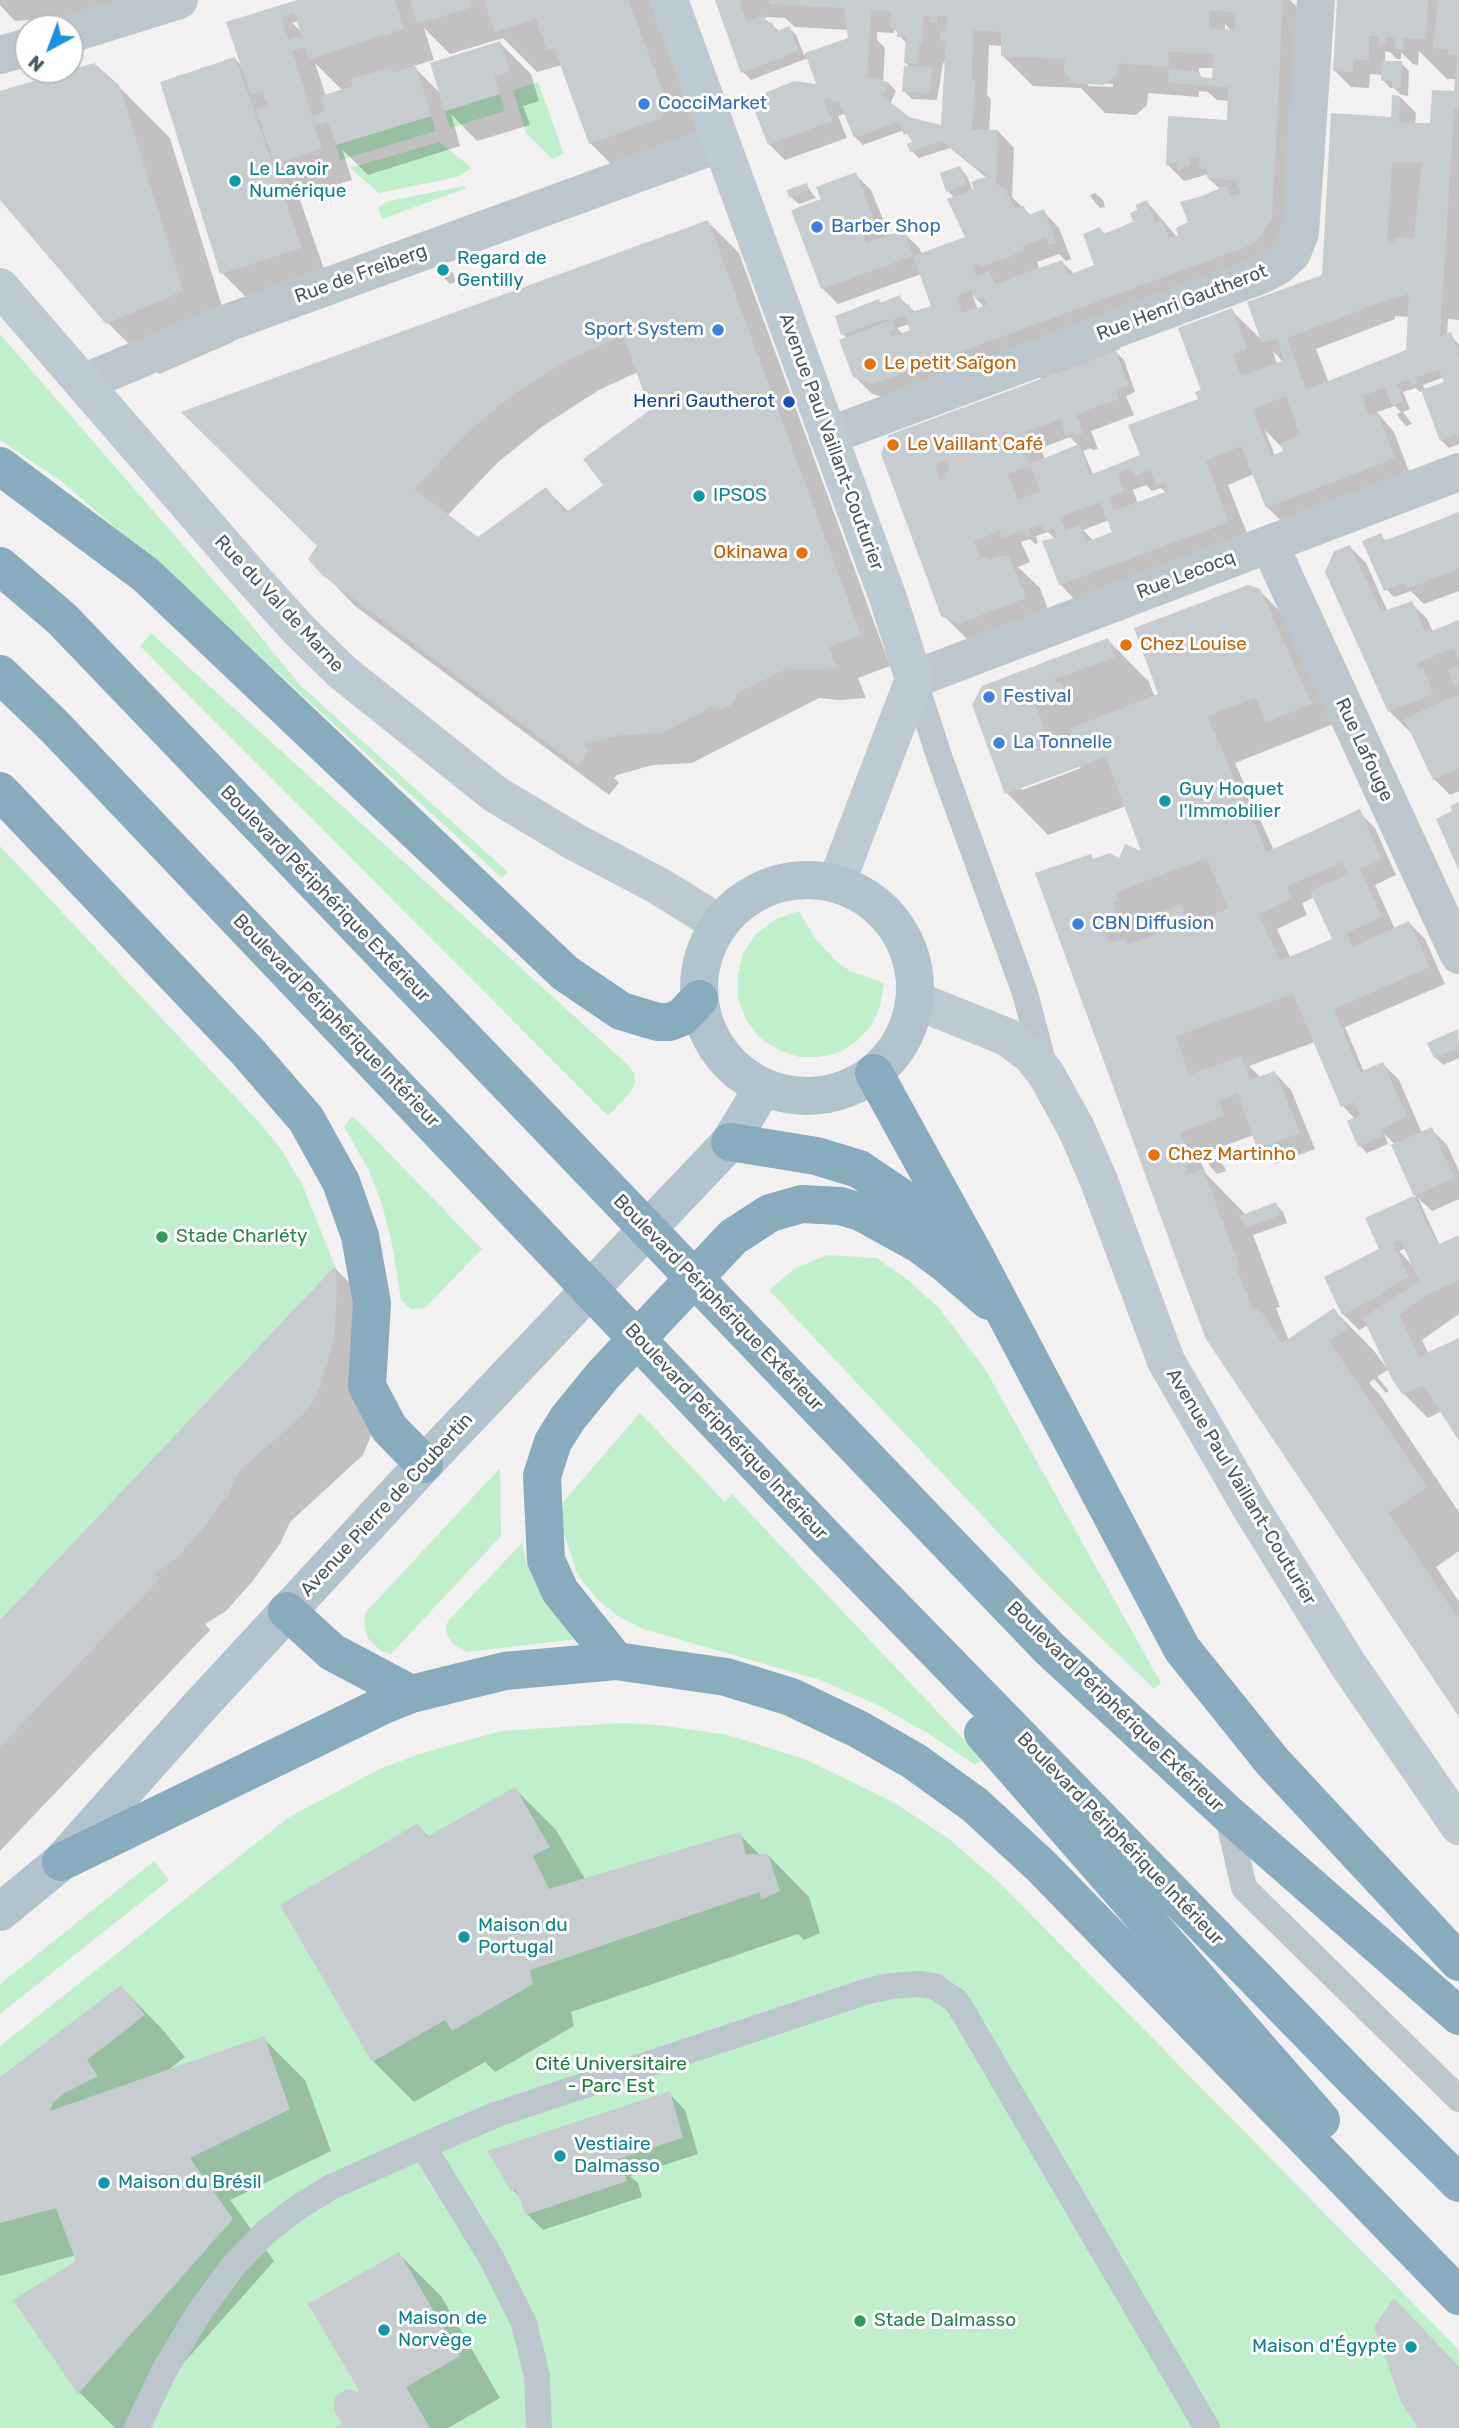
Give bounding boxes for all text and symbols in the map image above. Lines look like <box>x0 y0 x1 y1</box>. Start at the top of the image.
north arrow <box>14 14 84 84</box>
text: N <box>24 51 49 77</box>
place label: CocciMarket <box>658 93 767 115</box>
marker: CocciMarket <box>636 96 652 112</box>
place label: Le Lavoir Numérique <box>249 159 346 203</box>
marker: Le Lavoir Numérique <box>227 173 243 189</box>
place label: Barber Shop <box>831 216 941 238</box>
marker: Barber Shop <box>809 219 825 235</box>
street label: Rue de Freiberg <box>292 239 430 309</box>
place label: Regard de Gentilly <box>457 248 547 292</box>
street label: Rue Henri Gautherot <box>1093 260 1271 346</box>
marker: Regard de Gentilly <box>435 262 451 278</box>
street label: Avenue Paul Vaillant-Couturier <box>774 310 888 574</box>
place label: Sport System <box>584 319 704 341</box>
marker: Sport System <box>710 322 726 338</box>
place label: Le petit Saïgon <box>884 353 1016 375</box>
marker: Le petit Saïgon <box>862 356 878 372</box>
place label: Henri Gautherot <box>633 391 775 413</box>
marker: Henri Gautherot <box>781 394 797 410</box>
place label: Le Vaillant Café <box>907 434 1043 456</box>
marker: Le Vaillant Café <box>885 437 901 453</box>
place label: IPSOS <box>713 485 767 507</box>
marker: IPSOS <box>691 488 707 504</box>
street label: Rue du Val de Marne <box>210 531 348 677</box>
place label: Okinawa <box>713 542 788 564</box>
marker: Okinawa <box>794 545 810 561</box>
street label: Rue Lecocq <box>1134 546 1238 604</box>
place label: Chez Louise <box>1140 634 1247 656</box>
marker: Chez Louise <box>1118 637 1134 653</box>
place label: Festival <box>1003 686 1071 708</box>
marker: Festival <box>981 689 997 705</box>
street label: Rue Lafouge <box>1330 695 1398 805</box>
place label: La Tonnelle <box>1013 732 1112 754</box>
marker: La Tonnelle <box>991 735 1007 751</box>
place label: Guy Hoquet l'Immobilier <box>1179 779 1284 823</box>
street label: Boulevard Périphérique Extérieur <box>215 781 435 1007</box>
marker: Guy Hoquet l'Immobilier <box>1157 793 1173 809</box>
street label: Boulevard Périphérique Intérieur <box>228 910 444 1132</box>
place label: CBN Diffusion <box>1092 913 1214 935</box>
marker: CBN Diffusion <box>1070 916 1086 932</box>
place label: Chez Martinho <box>1168 1144 1296 1166</box>
marker: Chez Martinho <box>1146 1147 1162 1163</box>
street label: Boulevard Périphérique Extérieur <box>608 1190 828 1416</box>
place label: Stade Charléty <box>176 1226 307 1248</box>
marker: Stade Charléty <box>154 1229 170 1245</box>
street label: Boulevard Périphérique Intérieur <box>620 1319 832 1545</box>
street label: Avenue Paul Vaillant-Couturier <box>1161 1365 1321 1609</box>
street label: Avenue Pierre de Coubertin <box>296 1409 478 1601</box>
street label: Boulevard Périphérique Extérieur <box>1002 1597 1228 1817</box>
street label: Boulevard Périphérique Intérieur <box>1012 1728 1228 1950</box>
place label: Maison du Portugal <box>478 1915 568 1959</box>
marker: Maison du Portugal <box>456 1929 472 1945</box>
park label: Cité Universitaire - Parc Est <box>535 2054 687 2098</box>
place label: Vestiaire Dalmasso <box>574 2134 660 2178</box>
marker: Vestiaire Dalmasso <box>552 2148 568 2164</box>
place label: Maison du Brésil <box>118 2172 262 2194</box>
marker: Maison du Brésil <box>96 2175 112 2191</box>
place label: Maison de Norvège <box>398 2308 487 2352</box>
place label: Stade Dalmasso <box>874 2310 1016 2332</box>
marker: Stade Dalmasso <box>852 2313 868 2329</box>
marker: Maison de Norvège <box>376 2322 392 2338</box>
place label: Maison d'Égypte <box>1252 2336 1397 2358</box>
marker: Maison d'Égypte <box>1403 2339 1419 2355</box>

